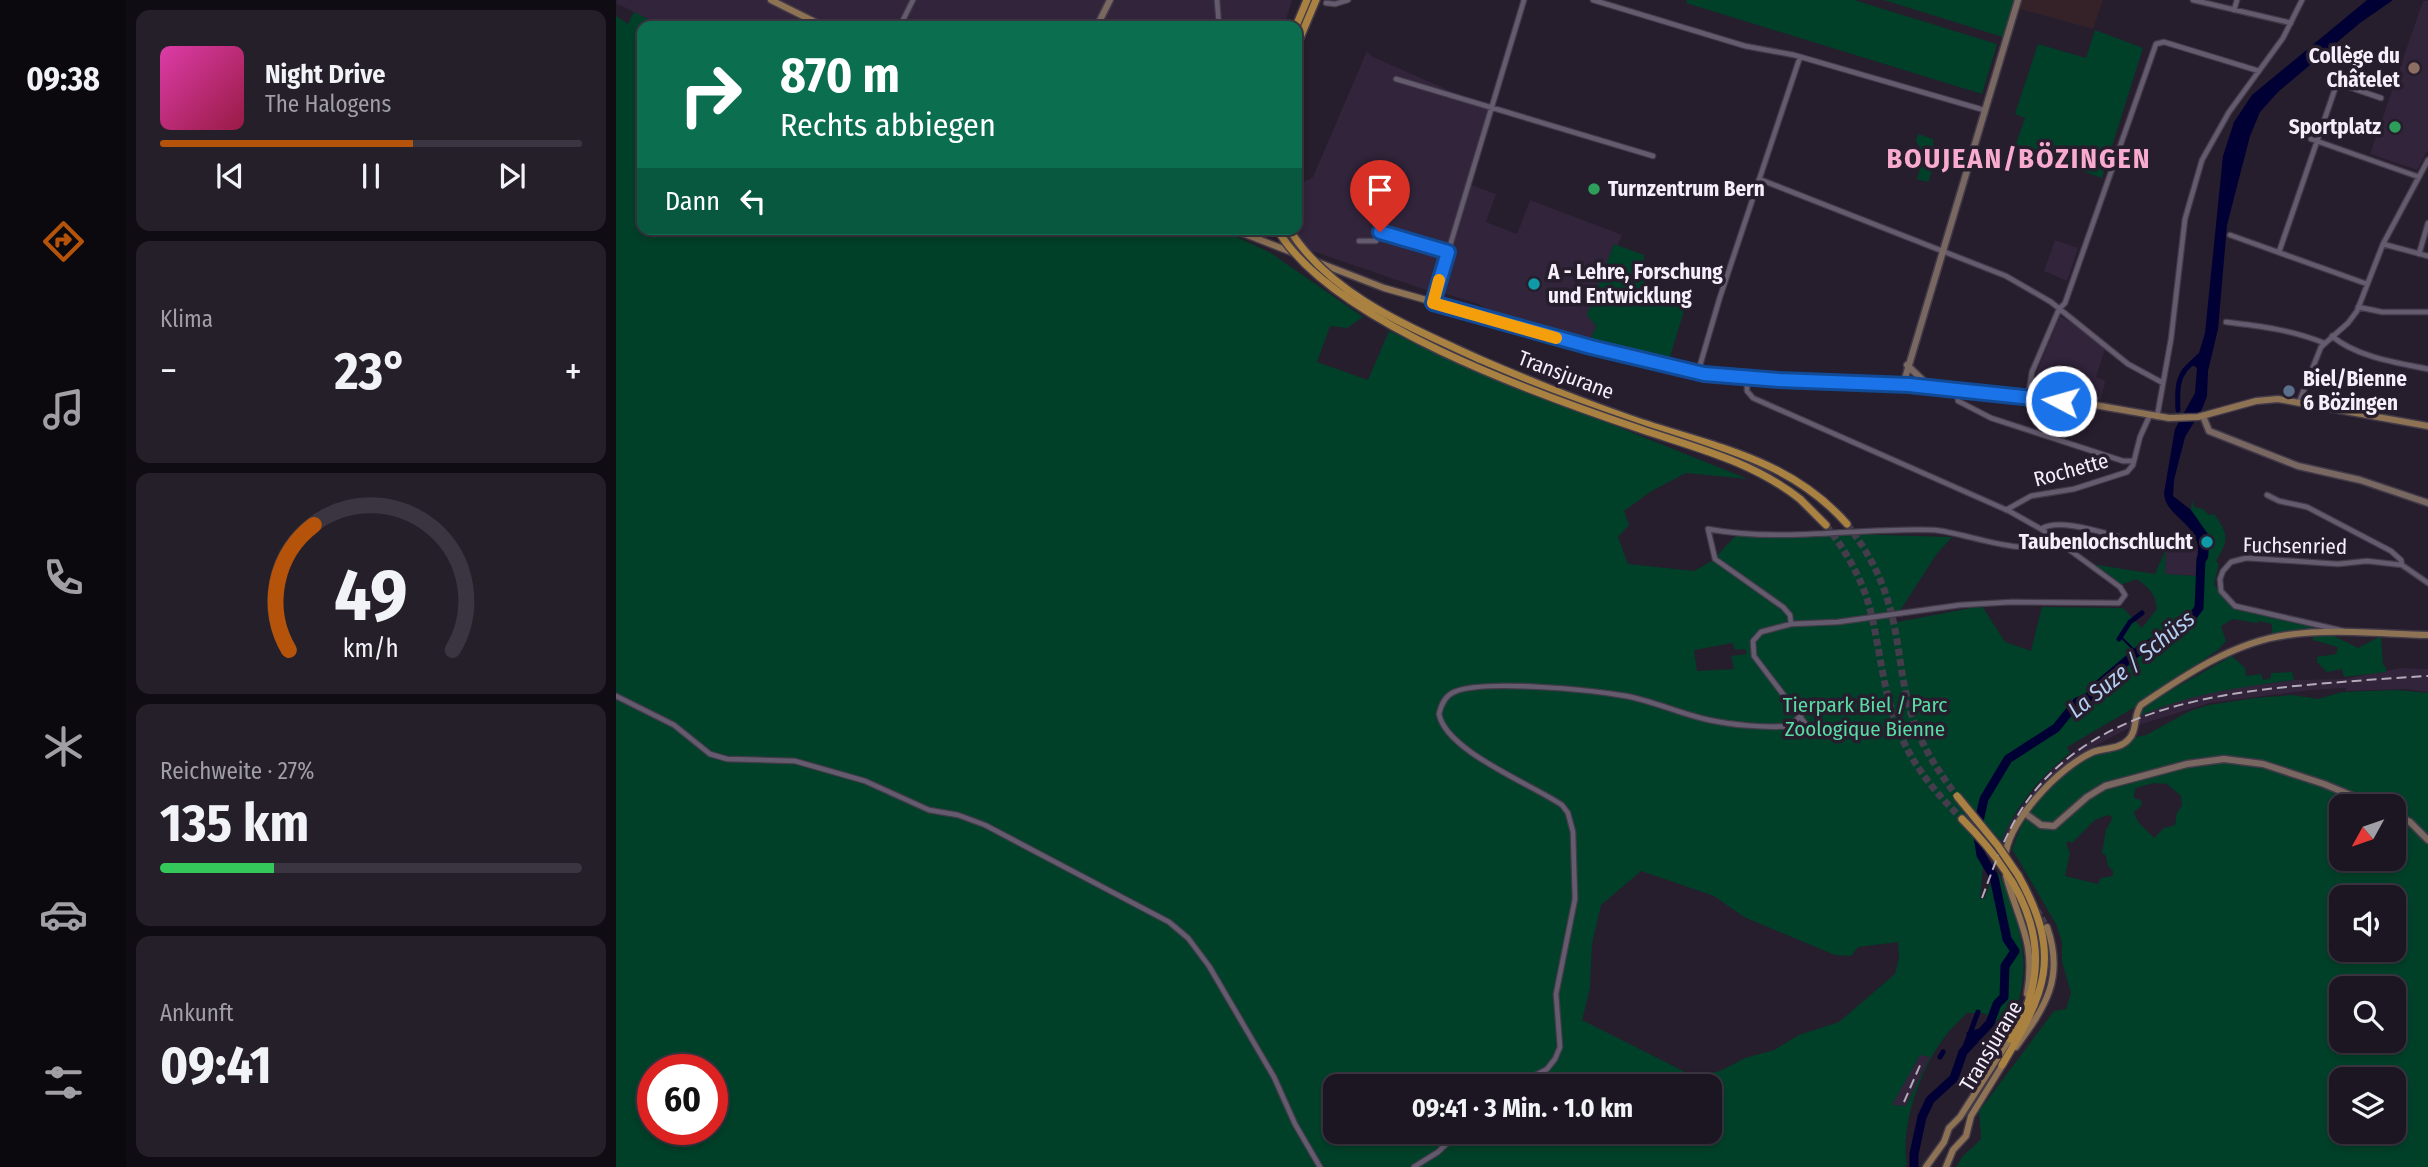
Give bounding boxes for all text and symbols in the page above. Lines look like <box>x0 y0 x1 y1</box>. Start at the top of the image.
place label: Collège du Châtelet <box>2309 43 2401 93</box>
text: 870 m <box>780 46 900 105</box>
icon: right <box>665 49 756 140</box>
text: Night Drive <box>265 59 385 90</box>
text: 09:38 <box>26 60 100 98</box>
marker: Collège du Châtelet <box>2406 60 2422 76</box>
text: The Halogens <box>265 90 391 118</box>
text: Rechts abbiegen <box>780 106 996 144</box>
place label: Sportplatz <box>2289 114 2381 140</box>
marker: Sportplatz <box>2387 119 2403 135</box>
district label: BOUJEAN/BÖZINGEN <box>1886 142 2152 175</box>
icon: previous <box>211 157 249 195</box>
icon: pause <box>352 157 390 195</box>
icon: next <box>493 157 531 195</box>
pin <box>1350 160 1410 232</box>
icon: arrive <box>1361 171 1399 209</box>
place label: Turnzentrum Bern <box>1608 176 1765 202</box>
marker: Turnzentrum Bern <box>1586 181 1602 197</box>
icon: left <box>734 182 772 220</box>
text: Dann <box>665 186 720 217</box>
icon: directions <box>39 217 88 266</box>
place label: A - Lehre, Forschung und Entwicklung <box>1547 259 1723 309</box>
marker: A - Lehre, Forschung und Entwicklung <box>1526 276 1542 292</box>
text: Klima <box>160 305 213 333</box>
text: 23° <box>334 340 407 403</box>
street label: Transjurane <box>1514 345 1618 405</box>
text: − <box>160 348 177 394</box>
text: + <box>565 348 582 394</box>
position arrow <box>2024 364 2098 438</box>
place label: Biel/Bienne 6 Bözingen <box>2303 366 2407 416</box>
marker: Biel/Bienne 6 Bözingen <box>2281 383 2297 399</box>
icon: music <box>39 385 88 434</box>
street label: Rochette <box>2031 448 2111 492</box>
place label: Taubenlochschlucht <box>2019 529 2194 555</box>
street label: Fuchsenried <box>2243 532 2347 560</box>
marker: Taubenlochschlucht <box>2199 534 2215 550</box>
text: 49 <box>334 552 408 639</box>
icon: phone <box>39 553 88 602</box>
water label: La Suze / Schüss <box>2062 604 2200 724</box>
text: km/h <box>343 633 399 663</box>
park label: Tierpark Biel / Parc Zoologique Bienne <box>1783 692 1947 742</box>
icon: climate <box>39 722 88 771</box>
text: Reichweite · 27% <box>160 757 315 785</box>
text: 135 km <box>160 792 309 855</box>
north arrow <box>2329 794 2406 872</box>
map controls <box>2329 794 2406 1144</box>
button: sound <box>2329 885 2406 962</box>
icon: car <box>39 890 88 939</box>
button: search <box>2329 976 2406 1053</box>
street label: Transjurane <box>1954 996 2028 1096</box>
text: Ankunft <box>160 999 234 1027</box>
text: 09:41 <box>160 1034 272 1097</box>
speed limit sign: 60 <box>637 1054 728 1145</box>
icon: filters <box>39 1058 88 1107</box>
button: layers <box>2329 1067 2406 1144</box>
text: 09:41 · 3 Min. · 1.0 km <box>1412 1093 1633 1124</box>

